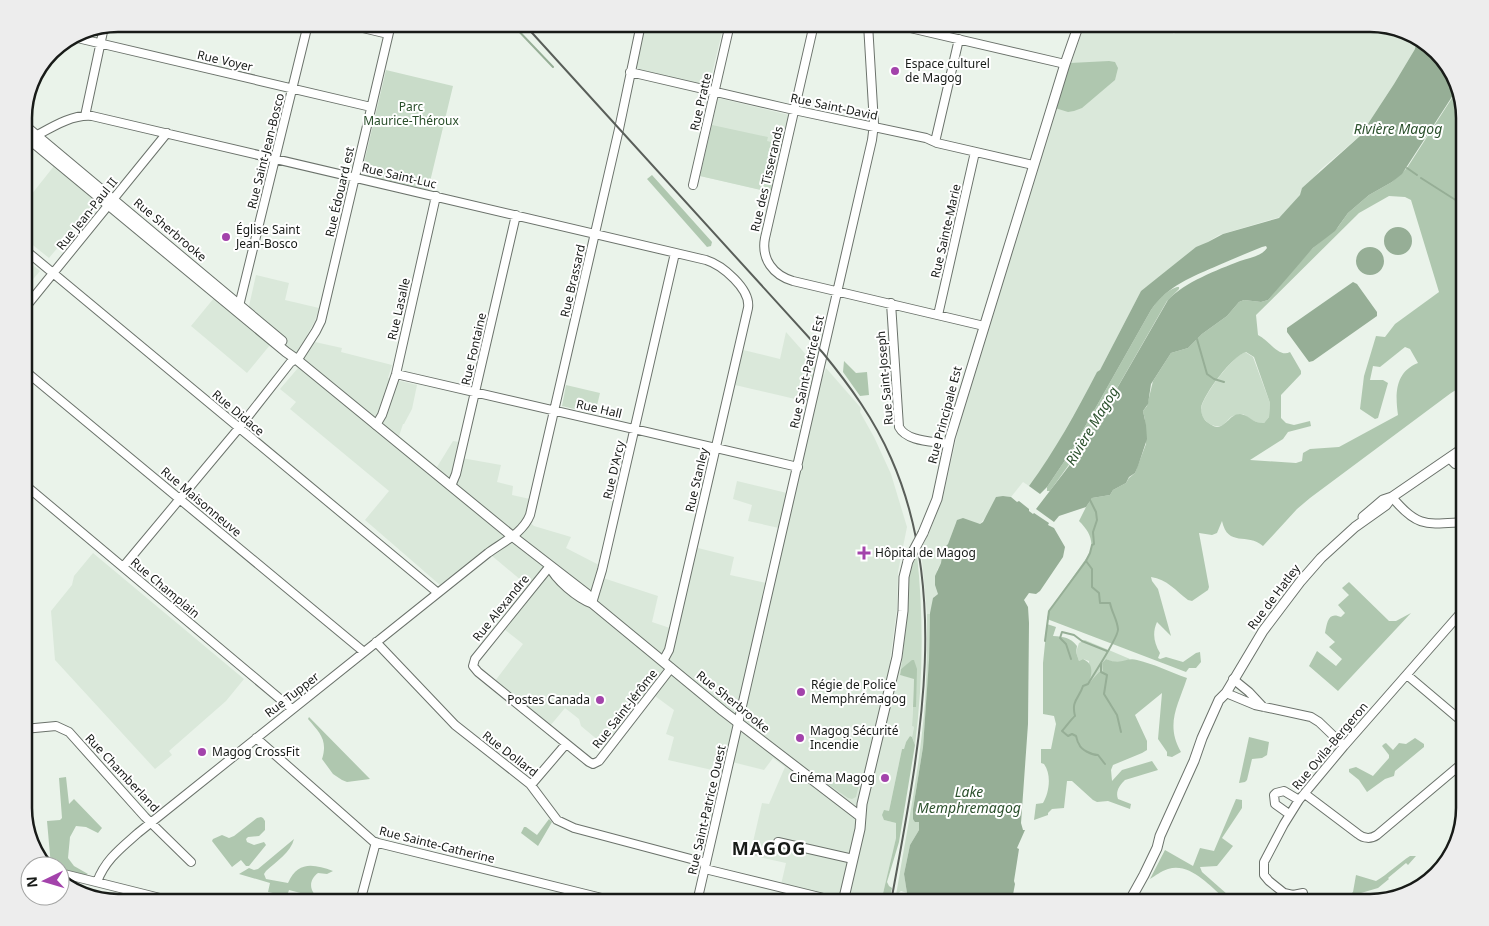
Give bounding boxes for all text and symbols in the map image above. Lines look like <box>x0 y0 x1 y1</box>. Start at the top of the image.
street label: Rue Voyer <box>196 46 255 75</box>
place label: Espace culturel de Magog <box>905 55 990 86</box>
marker: Espace culturel de Magog <box>889 65 901 77</box>
street label: Rue Pratte <box>686 71 715 133</box>
street label: Rue Saint-David <box>789 89 879 124</box>
street label: Rue Saint-Jean-Bosco <box>243 91 288 211</box>
park label: Parc Maurice-Théroux <box>363 98 459 129</box>
water label: Rivière Magog <box>1354 119 1442 138</box>
street label: Rue des Tisserands <box>746 124 787 233</box>
street label: Rue Édouard est <box>321 144 358 239</box>
street label: Rue Saint-Luc <box>360 159 438 192</box>
street label: Rue Jean-Paul II <box>52 174 121 253</box>
street label: Rue Sainte-Marie <box>926 182 965 280</box>
street label: Rue Sherbrooke <box>130 194 211 265</box>
place label: Église Saint Jean-Bosco <box>235 221 301 252</box>
marker: Église Saint Jean-Bosco <box>220 231 232 243</box>
street label: Rue Brassard <box>556 243 589 319</box>
street label: Rue Lasalle <box>383 276 414 342</box>
street label: Rue Fontaine <box>457 311 490 387</box>
street label: Rue Saint-Patrice Est <box>785 313 828 430</box>
street label: Rue Saint-Joseph <box>872 330 897 426</box>
street label: Rue Principale Est <box>923 364 966 465</box>
water label: Rivière Magog <box>1061 383 1123 469</box>
street label: Rue Didace <box>209 386 268 440</box>
street label: Rue Hall <box>575 395 624 422</box>
street label: Rue D'Arcy <box>599 438 629 501</box>
street label: Rue Stanley <box>681 445 712 514</box>
street label: Rue Maisonneuve <box>157 463 245 541</box>
place label: Hôpital de Magog <box>875 544 976 561</box>
marker: Hôpital de Magog <box>857 546 871 560</box>
street label: Rue Champlain <box>127 554 204 622</box>
street label: Rue de Hatley <box>1243 560 1304 633</box>
street label: Rue Alexandre <box>468 571 533 645</box>
street label: Rue Saint-Jérôme <box>588 665 661 752</box>
street label: Rue Sherbrooke <box>693 667 774 737</box>
street label: Rue Tupper <box>261 668 322 721</box>
place label: Régie de Police Memphrémagog <box>811 676 906 707</box>
marker: Régie de Police Memphrémagog <box>795 686 807 698</box>
place label: Postes Canada <box>507 691 590 708</box>
marker: Postes Canada <box>594 694 606 706</box>
street label: Rue Ovila-Bergeron <box>1288 698 1371 793</box>
place label: Magog Sécurité Incendie <box>810 722 899 753</box>
street label: Rue Dollard <box>479 727 541 781</box>
street label: Rue Chamberland <box>82 730 163 816</box>
marker: Magog Sécurité Incendie <box>794 732 806 744</box>
place label: Magog CrossFit <box>212 743 300 760</box>
street label: Rue Saint-Patrice Ouest <box>683 743 730 876</box>
marker: Magog CrossFit <box>196 746 208 758</box>
place label: Cinéma Magog <box>789 769 875 786</box>
marker: Cinéma Magog <box>879 772 891 784</box>
water label: Lake Memphremagog <box>917 782 1021 817</box>
street label: Rue Sainte-Catherine <box>378 822 497 867</box>
district label: MAGOG <box>732 836 806 860</box>
north arrow <box>20 856 70 906</box>
text: N <box>22 876 42 889</box>

